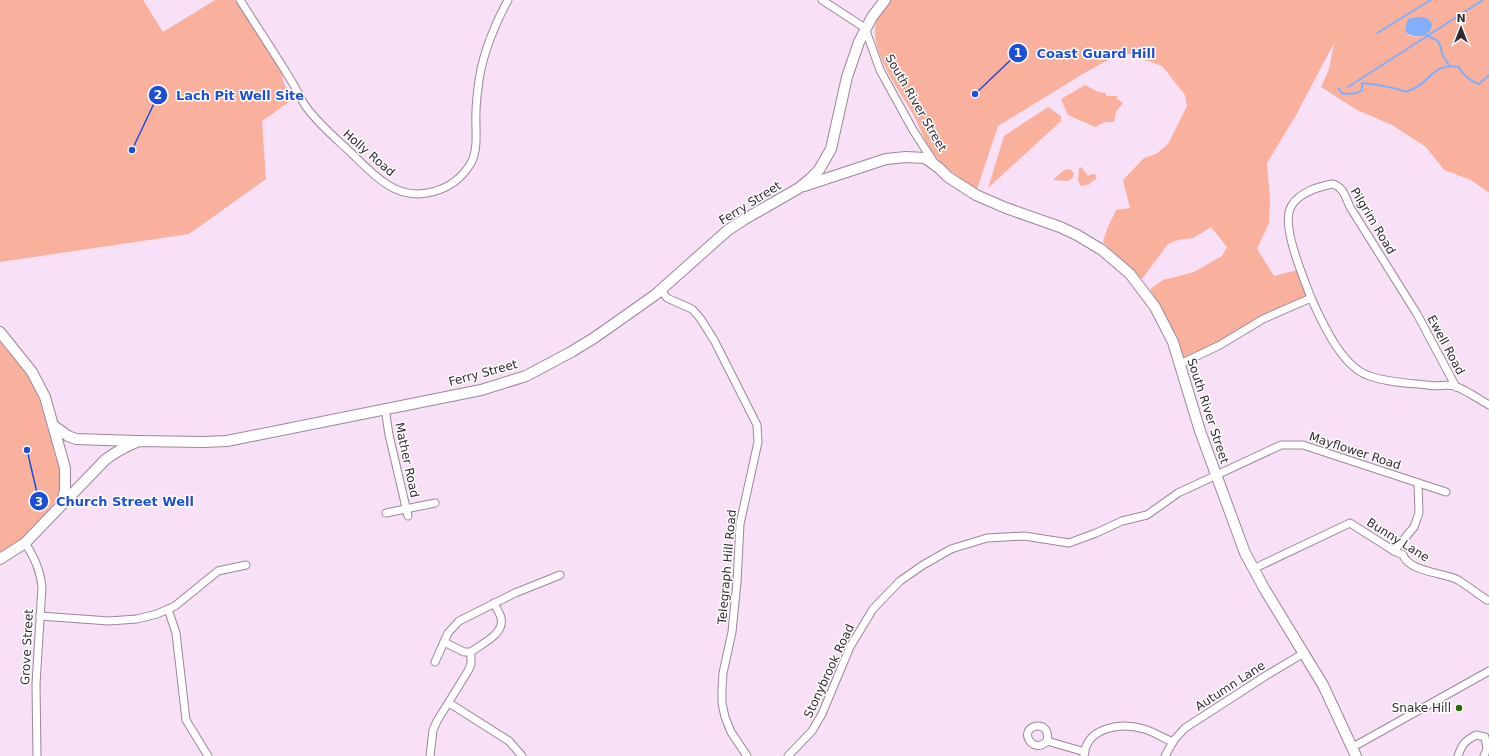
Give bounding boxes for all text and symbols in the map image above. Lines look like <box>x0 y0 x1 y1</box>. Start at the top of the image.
north arrow <box>1441 8 1481 48</box>
text: N <box>1456 12 1466 25</box>
callout: Coast Guard Hill <box>1008 41 1163 66</box>
text: 1 <box>1014 46 1022 60</box>
text: Coast Guard Hill <box>1037 46 1155 61</box>
street label: South River Street <box>882 52 950 154</box>
callout: Lach Pit Well Site <box>148 83 312 108</box>
text: 2 <box>154 88 162 102</box>
text: Lach Pit Well Site <box>176 88 304 103</box>
street label: Holly Road <box>340 127 398 179</box>
street label: Ferry Street <box>716 178 784 228</box>
street label: Pilgrim Road <box>1348 185 1398 257</box>
street label: Ewell Road <box>1424 313 1468 377</box>
street label: South River Street <box>1184 356 1232 466</box>
street label: Ferry Street <box>447 357 519 389</box>
street label: Mather Road <box>392 421 422 499</box>
street label: Mayflower Road <box>1307 430 1403 472</box>
callout: Church Street Well <box>29 489 202 514</box>
text: Church Street Well <box>56 494 194 509</box>
text: 3 <box>35 495 43 509</box>
street label: Telegraph Hill Road <box>715 509 739 626</box>
street label: Bunny Lane <box>1364 515 1432 565</box>
street label: Grove Street <box>18 608 36 685</box>
street label: Stonybrook Road <box>801 622 857 720</box>
street label: Autumn Lane <box>1193 658 1267 714</box>
place label: Snake Hill <box>1392 701 1451 715</box>
marker: Snake Hill <box>1454 703 1464 713</box>

